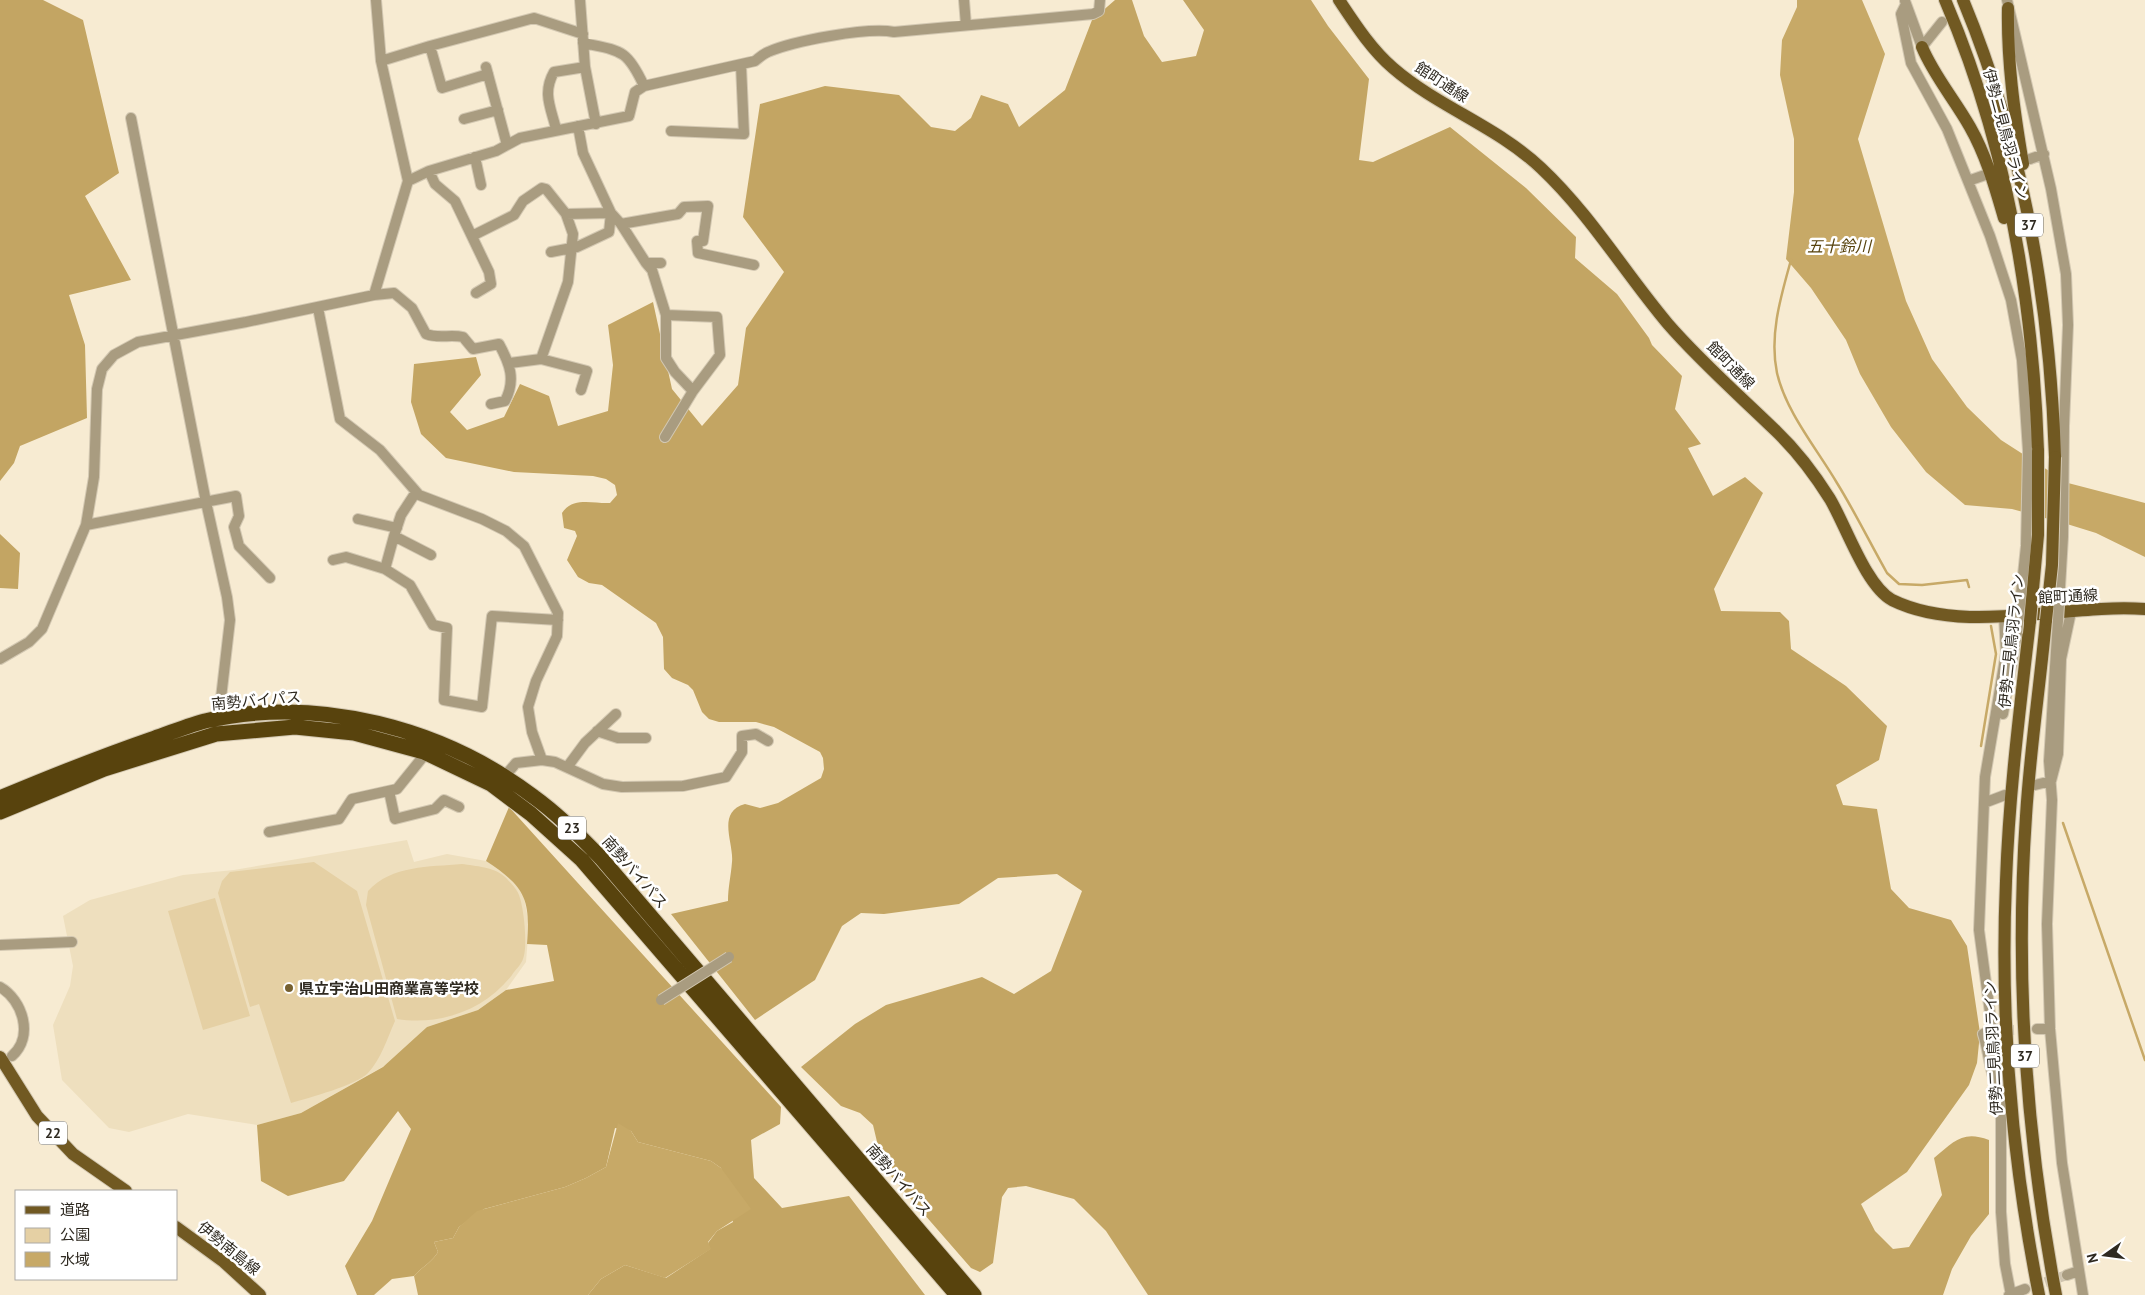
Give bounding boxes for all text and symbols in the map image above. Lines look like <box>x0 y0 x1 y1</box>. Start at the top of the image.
street label: 館町通線 <box>1412 58 1472 106</box>
street label: 伊勢二見鳥羽ライン <box>1979 66 2033 202</box>
road number: 37 <box>2015 214 2043 236</box>
water label: 五十鈴川 <box>1807 236 1873 256</box>
street label: 館町通線 <box>1703 337 1759 393</box>
street label: 伊勢二見鳥羽ライン <box>1994 573 2028 709</box>
street label: 館町通線 <box>2038 585 2098 607</box>
street label: 南勢バイパス <box>210 687 302 713</box>
road number: 23 <box>558 816 586 840</box>
street label: 南勢バイパス <box>598 832 672 912</box>
place label: 県立宇治山田商業高等学校 <box>299 979 479 998</box>
street label: 伊勢二見鳥羽ライン <box>1980 980 2006 1116</box>
marker: 県立宇治山田商業高等学校 <box>283 982 295 994</box>
road number: 37 <box>2011 1044 2039 1068</box>
road number: 22 <box>39 1122 67 1144</box>
street label: 南勢バイパス <box>862 1140 936 1220</box>
legend <box>15 1190 178 1280</box>
text: 道路 <box>60 1200 90 1219</box>
street label: 伊勢南島線 <box>194 1217 264 1279</box>
text: 公園 <box>60 1225 90 1244</box>
north arrow <box>2080 1230 2130 1280</box>
text: 水域 <box>60 1250 90 1269</box>
text: N <box>2083 1252 2102 1265</box>

